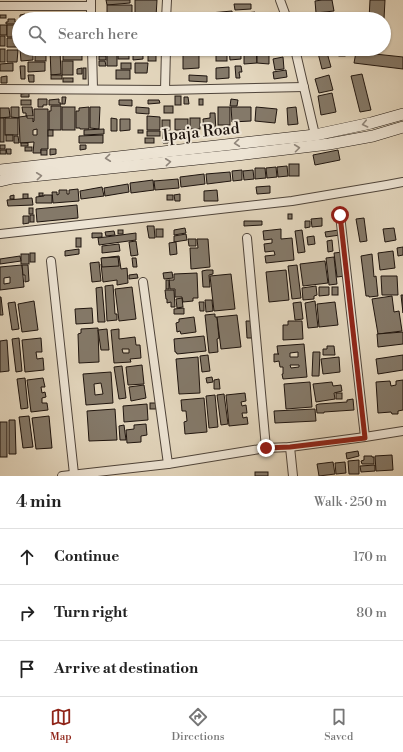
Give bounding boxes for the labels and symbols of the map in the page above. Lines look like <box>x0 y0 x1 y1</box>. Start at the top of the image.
street label: Ipaja Road <box>162 118 240 146</box>
one-way arrow <box>362 119 369 128</box>
one-way arrow <box>234 139 240 148</box>
one-way arrow <box>294 143 300 152</box>
one-way arrow <box>105 153 111 162</box>
one-way arrow <box>165 158 171 167</box>
one-way arrow <box>36 171 42 180</box>
route start <box>331 206 349 224</box>
route end <box>257 439 275 457</box>

